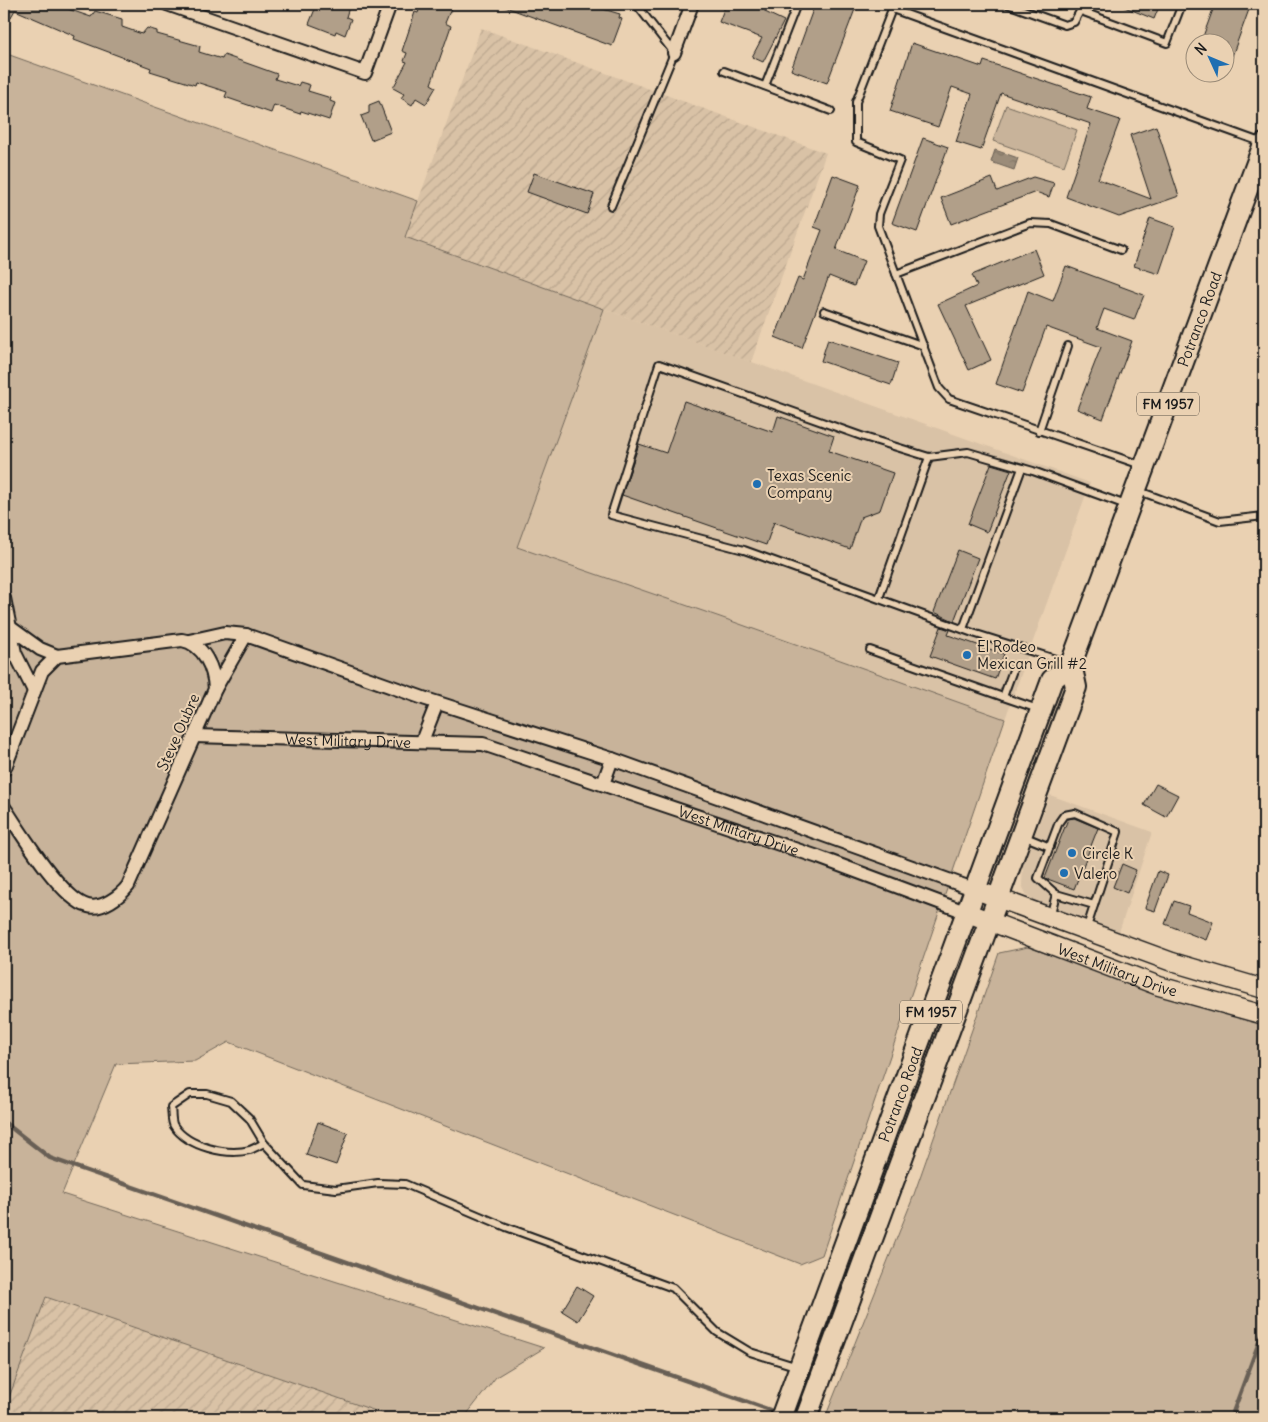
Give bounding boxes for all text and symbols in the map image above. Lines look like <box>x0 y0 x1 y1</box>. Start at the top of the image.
north arrow <box>1186 32 1236 82</box>
text: N <box>1191 39 1210 59</box>
street label: Potranco Road <box>1173 269 1225 369</box>
road number: FM 1957 <box>1137 392 1199 416</box>
place label: Texas Scenic Company <box>767 466 852 502</box>
marker: Texas Scenic Company <box>751 478 763 490</box>
place label: El Rodeo Mexican Grill #2 <box>977 637 1087 673</box>
marker: El Rodeo Mexican Grill #2 <box>961 649 973 661</box>
street label: Steve Oubre <box>153 690 203 774</box>
street label: West Military Drive <box>285 729 411 752</box>
street label: West Military Drive <box>676 801 802 859</box>
place label: Circle K <box>1082 844 1134 863</box>
marker: Circle K <box>1066 847 1078 859</box>
place label: Valero <box>1074 864 1117 883</box>
marker: Valero <box>1058 867 1070 879</box>
street label: West Military Drive <box>1055 939 1180 1000</box>
road number: FM 1957 <box>900 1000 962 1024</box>
street label: Potranco Road <box>874 1044 926 1144</box>

